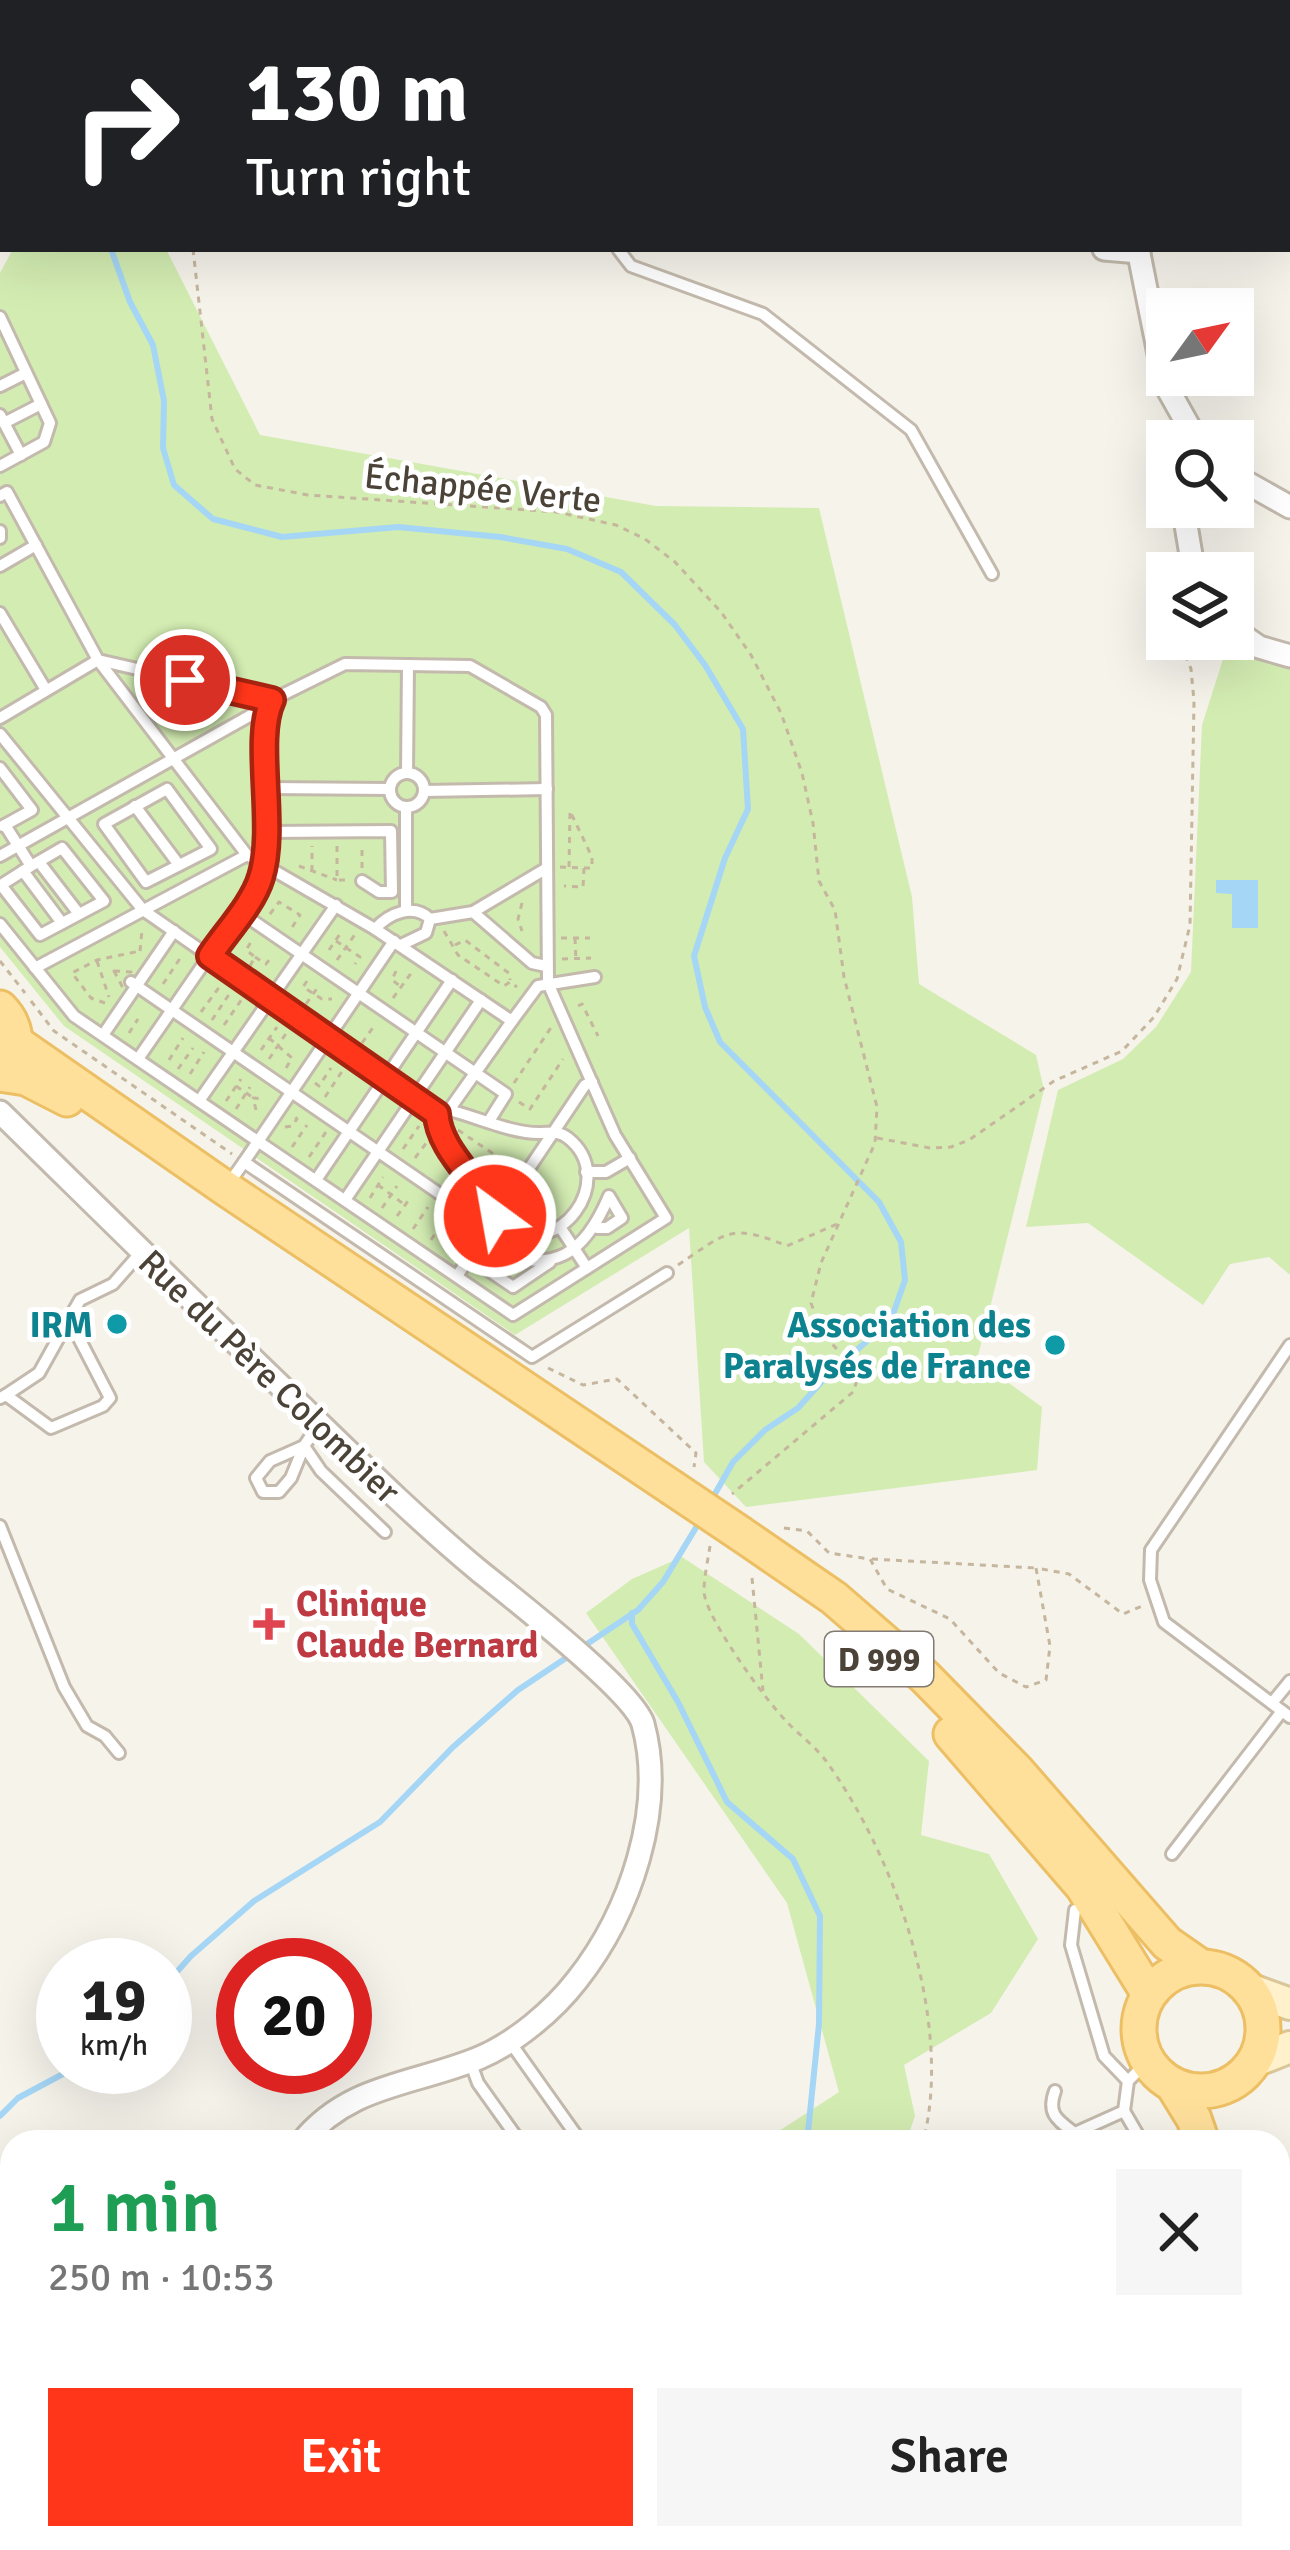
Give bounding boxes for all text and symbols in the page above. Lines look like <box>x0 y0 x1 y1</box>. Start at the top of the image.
text: 130 m <box>246 41 468 145</box>
icon: right <box>48 48 204 204</box>
text: Turn right <box>246 144 471 211</box>
north arrow <box>1146 288 1254 396</box>
map controls <box>1146 288 1254 660</box>
button: search <box>1146 420 1254 528</box>
street label: Échappée Verte <box>362 454 604 523</box>
button: layers <box>1146 552 1254 660</box>
pin <box>134 629 236 731</box>
icon: arrive <box>152 647 218 713</box>
position arrow <box>432 1153 558 1279</box>
street label: Rue du Père Colombier <box>129 1240 410 1514</box>
place label: IRM <box>30 1303 93 1348</box>
place label: Association des Paralysés de France <box>723 1303 1031 1389</box>
marker: IRM <box>104 1311 130 1337</box>
marker: Association des Paralysés de France <box>1042 1332 1068 1358</box>
place label: Clinique Claude Bernard <box>296 1582 538 1668</box>
marker: Clinique Claude Bernard <box>253 1608 285 1640</box>
road number: D 999 <box>825 1632 933 1686</box>
speed limit sign: 20 <box>216 1938 372 2094</box>
text: 19 <box>82 1964 146 2038</box>
text: km/h <box>80 2027 148 2064</box>
text: 1 min <box>48 2163 220 2252</box>
button: close <box>1116 2169 1242 2295</box>
text: 250 m · 10:53 <box>48 2253 275 2301</box>
button: Exit <box>48 2388 633 2526</box>
button: Share <box>657 2388 1242 2526</box>

